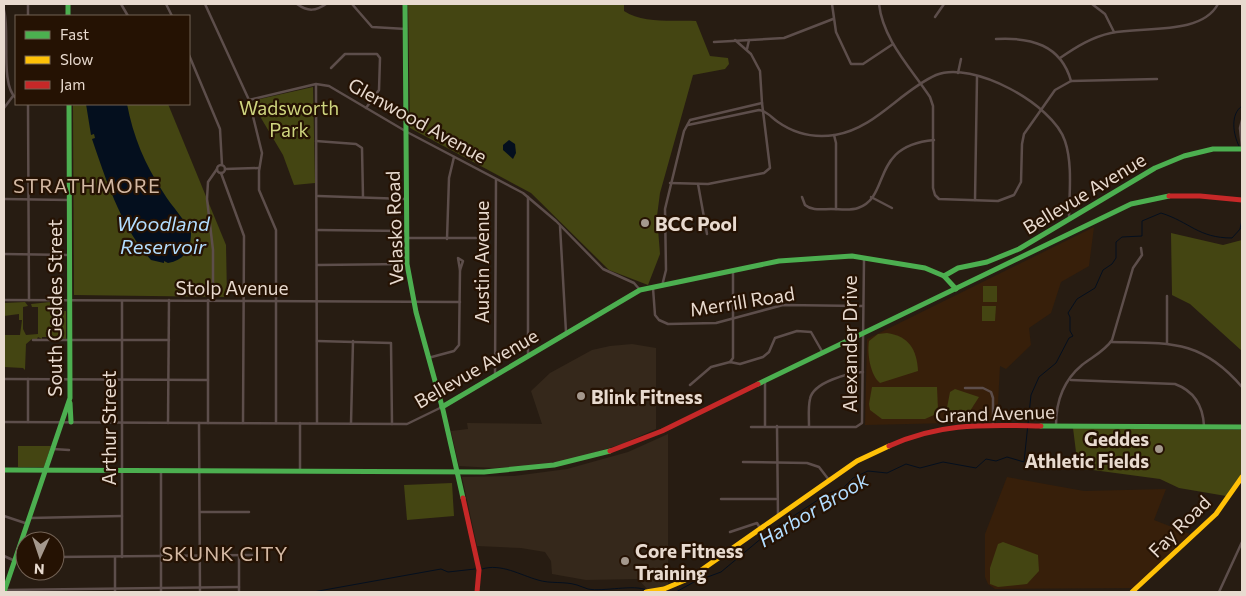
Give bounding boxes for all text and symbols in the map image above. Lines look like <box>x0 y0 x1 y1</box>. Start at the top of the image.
legend <box>15 15 190 105</box>
text: Fast <box>60 25 89 43</box>
text: Slow <box>60 50 93 68</box>
street label: Glenwood Avenue <box>345 72 491 168</box>
text: Jam <box>60 75 85 93</box>
park label: Wadsworth Park <box>239 96 339 141</box>
street label: Bellevue Avenue <box>1018 147 1150 239</box>
street label: Velasko Road <box>381 170 407 286</box>
district label: STRATHMORE <box>13 173 161 197</box>
street label: Austin Avenue <box>470 201 493 323</box>
water label: Woodland Reservoir <box>116 211 211 258</box>
place label: BCC Pool <box>655 212 737 235</box>
marker: BCC Pool <box>639 217 651 229</box>
street label: South Geddes Street <box>43 219 66 397</box>
street label: Alexander Drive <box>838 275 861 413</box>
street label: Stolp Avenue <box>176 276 289 299</box>
street label: Merrill Road <box>688 281 796 321</box>
street label: Bellevue Avenue <box>410 323 542 413</box>
street label: Arthur Street <box>97 370 120 485</box>
place label: Blink Fitness <box>591 385 703 408</box>
marker: Blink Fitness <box>575 390 587 402</box>
street label: Grand Avenue <box>935 399 1055 427</box>
place label: Geddes Athletic Fields <box>1024 427 1149 472</box>
marker: Geddes Athletic Fields <box>1153 443 1165 455</box>
water label: Harbor Brook <box>754 466 873 551</box>
street label: Fay Road <box>1143 490 1215 562</box>
north arrow <box>15 531 65 581</box>
place label: Core Fitness Training <box>635 539 744 584</box>
district label: SKUNK CITY <box>161 541 289 565</box>
marker: Core Fitness Training <box>619 555 631 567</box>
text: N <box>34 561 45 578</box>

